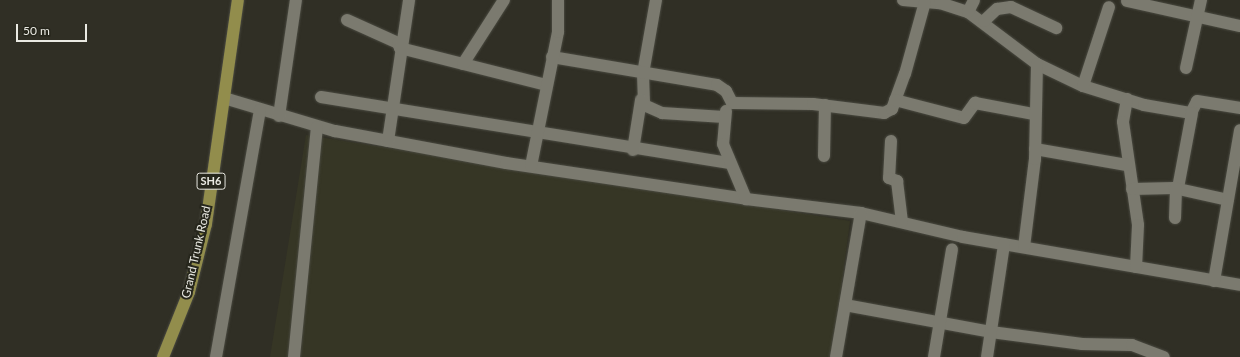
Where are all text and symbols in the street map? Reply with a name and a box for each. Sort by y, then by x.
scale bar [18,16,89,42]
text: 50 m [23,23,50,38]
road number: SH6 [196,172,226,190]
street label: Grand Trunk Road [178,204,214,300]

